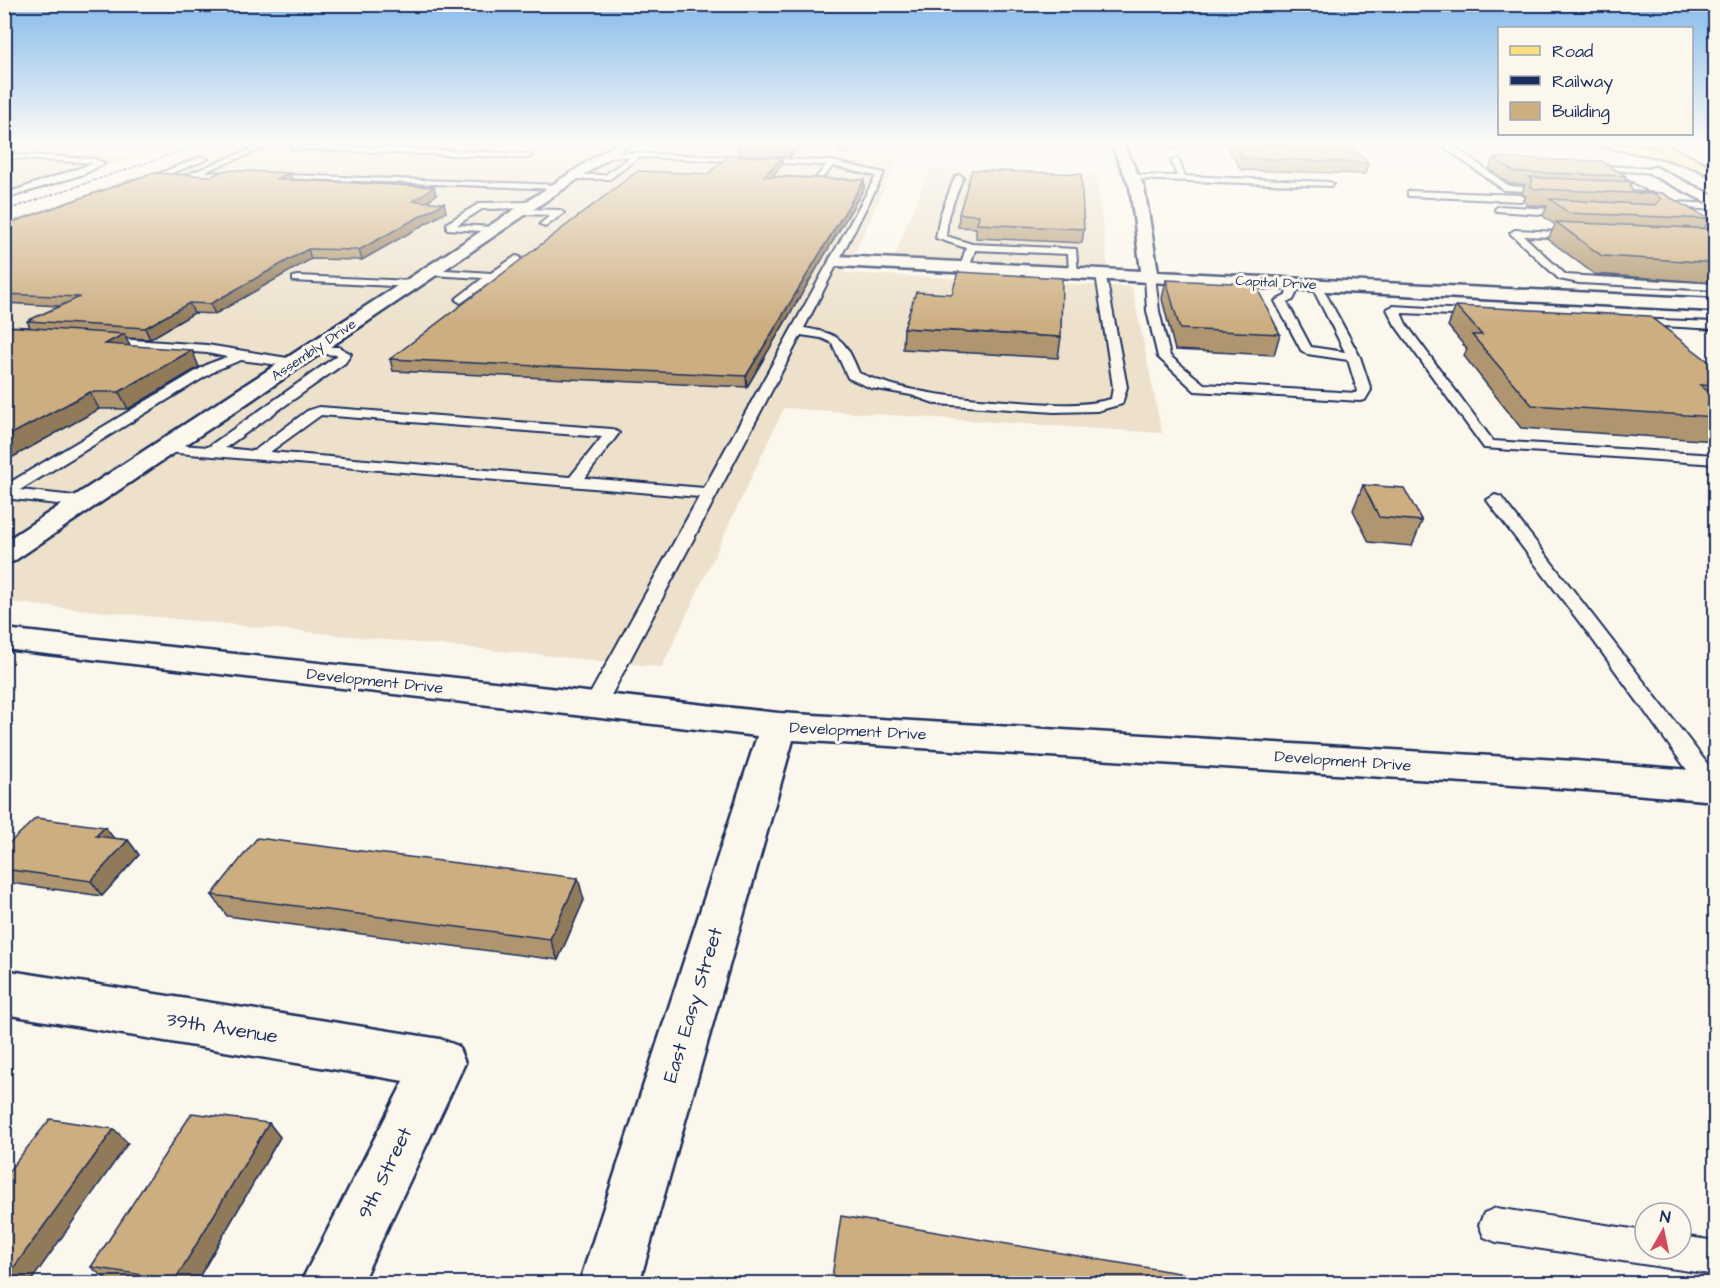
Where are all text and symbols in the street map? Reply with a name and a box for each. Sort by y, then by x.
legend [1498,27,1693,135]
text: Road [1552,39,1593,64]
text: Railway [1552,69,1613,95]
text: Building [1552,99,1610,125]
street label: Capital Drive [1235,271,1318,295]
street label: Assembly Drive [268,314,361,386]
street label: Development Drive [306,663,445,699]
street label: Development Drive [789,716,927,746]
street label: Development Drive [1274,745,1412,777]
street label: East Easy Street [656,924,731,1086]
street label: 39th Avenue [164,1005,280,1051]
street label: 9th Street [351,1122,419,1224]
north arrow [1633,1201,1693,1261]
text: N [1659,1206,1672,1229]

